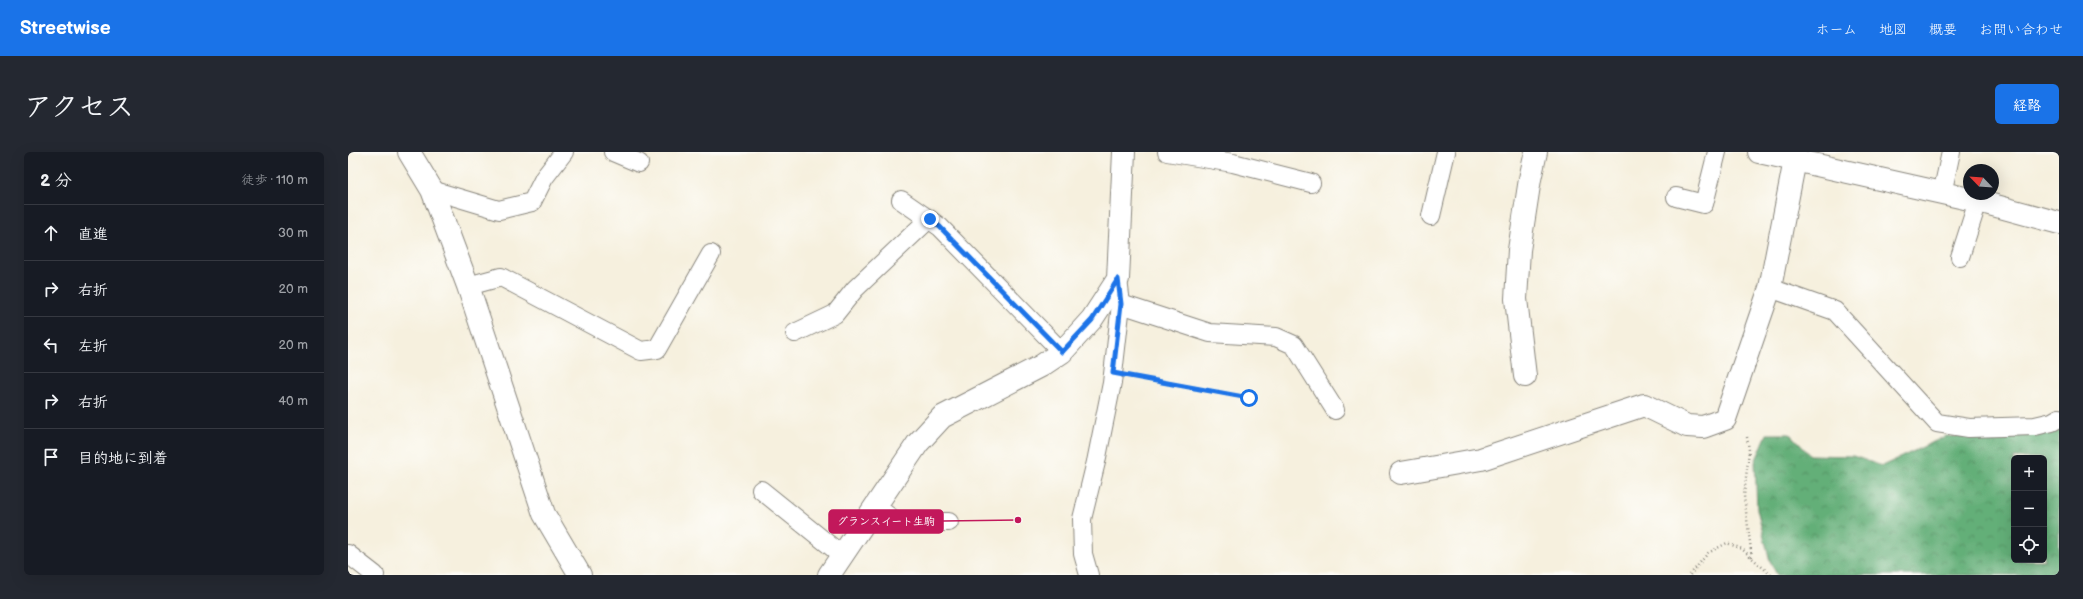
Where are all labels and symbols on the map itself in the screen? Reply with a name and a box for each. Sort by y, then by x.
north arrow [1963,164,1999,200]
route end [921,210,939,228]
route start [1240,389,1258,407]
callout: グランスイート生駒 [829,510,943,533]
text: グランスイート生駒 [837,515,935,528]

